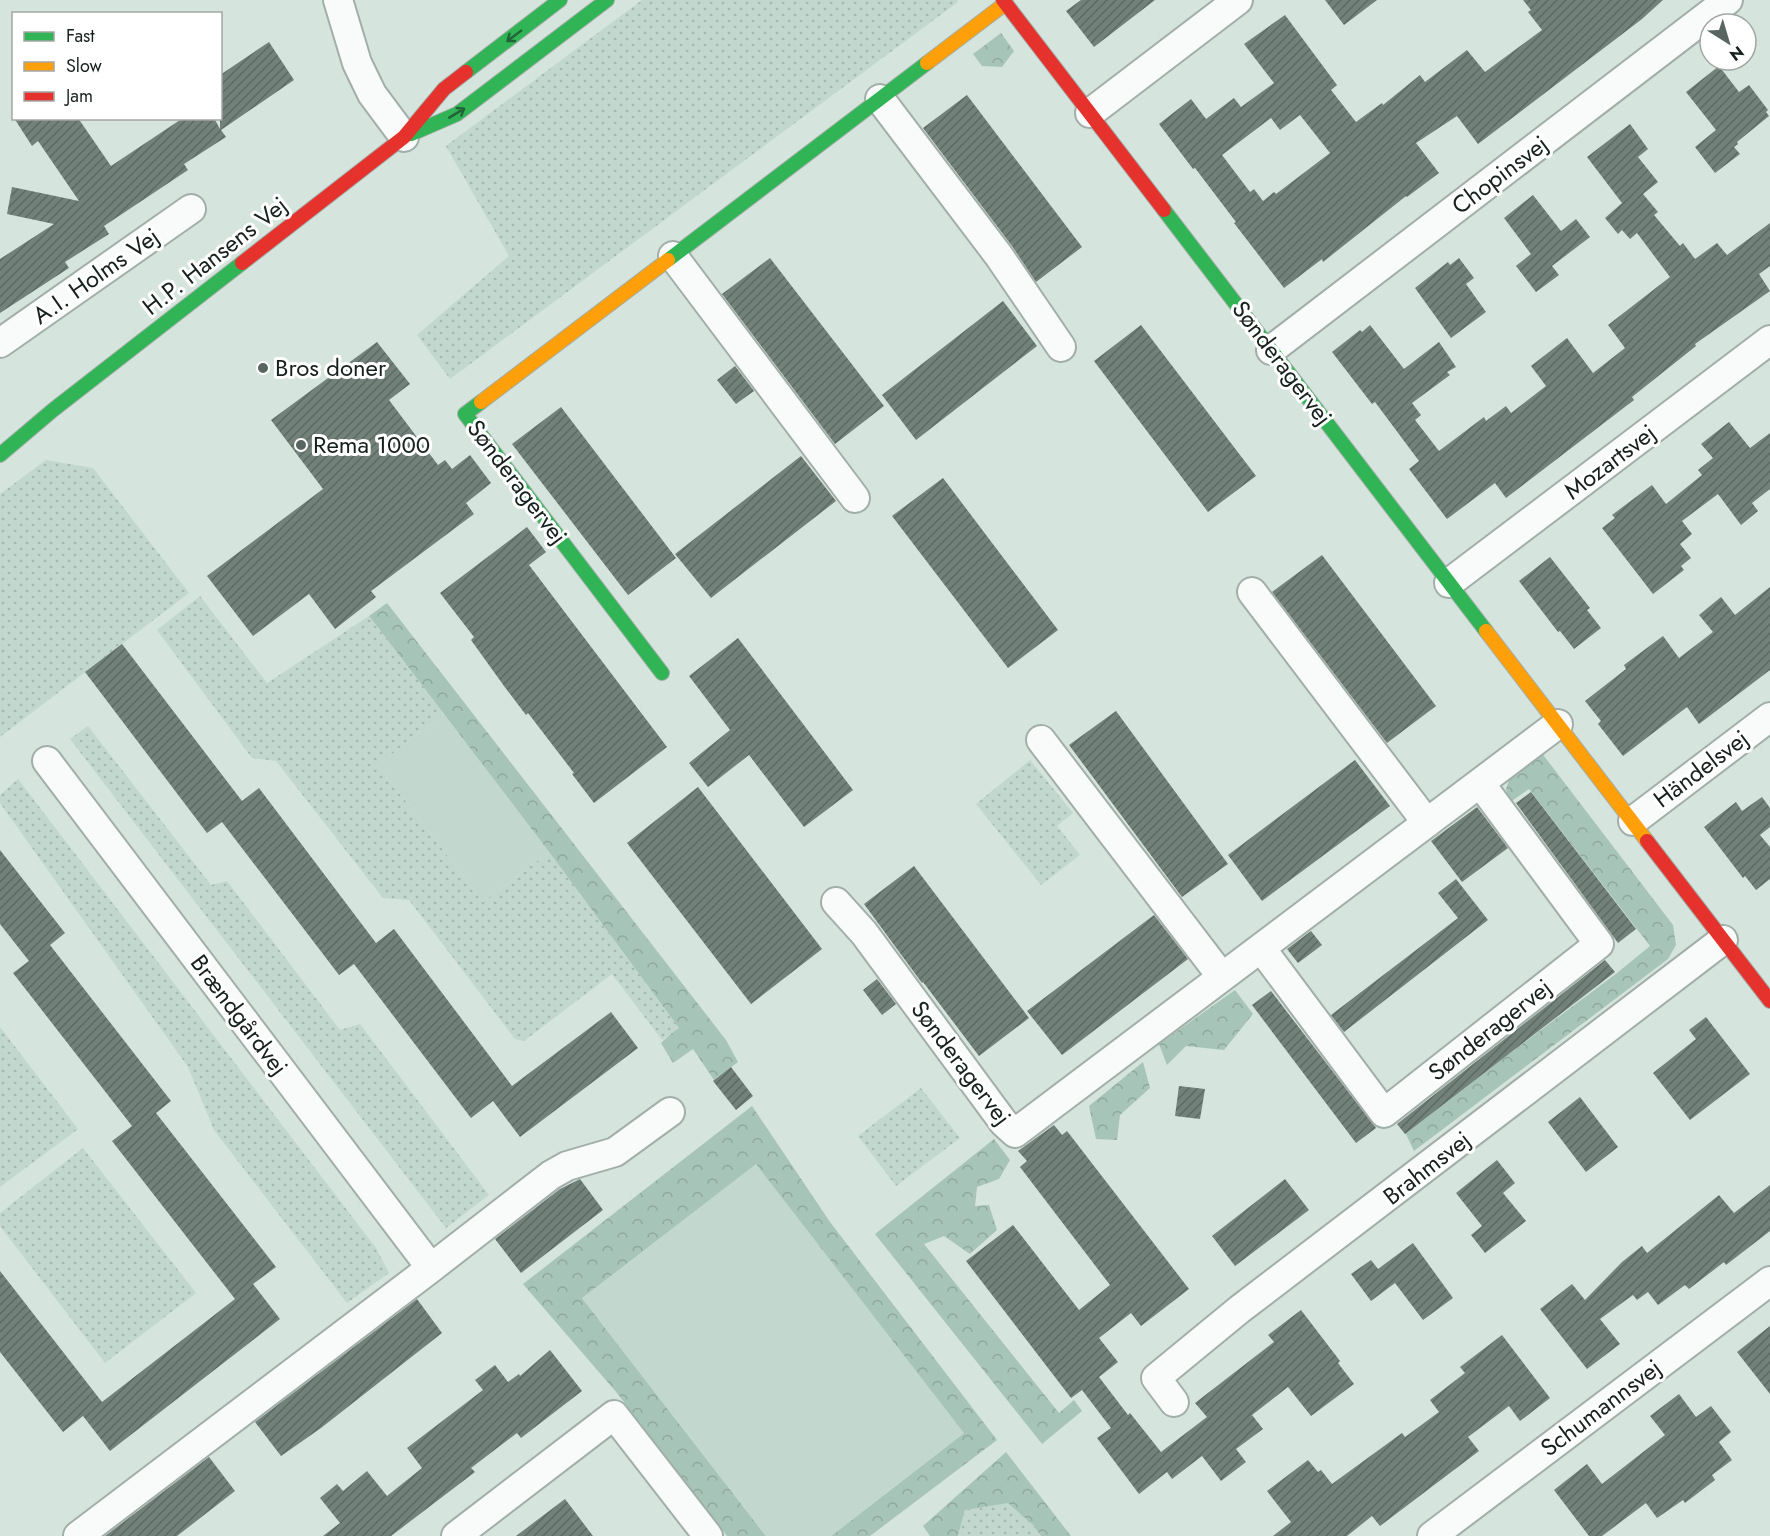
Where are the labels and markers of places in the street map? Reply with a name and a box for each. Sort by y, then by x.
place label: Bros doner [275,350,387,385]
marker: Bros doner [256,361,270,375]
place label: Rema 1000 [313,427,430,462]
marker: Rema 1000 [294,438,308,452]

